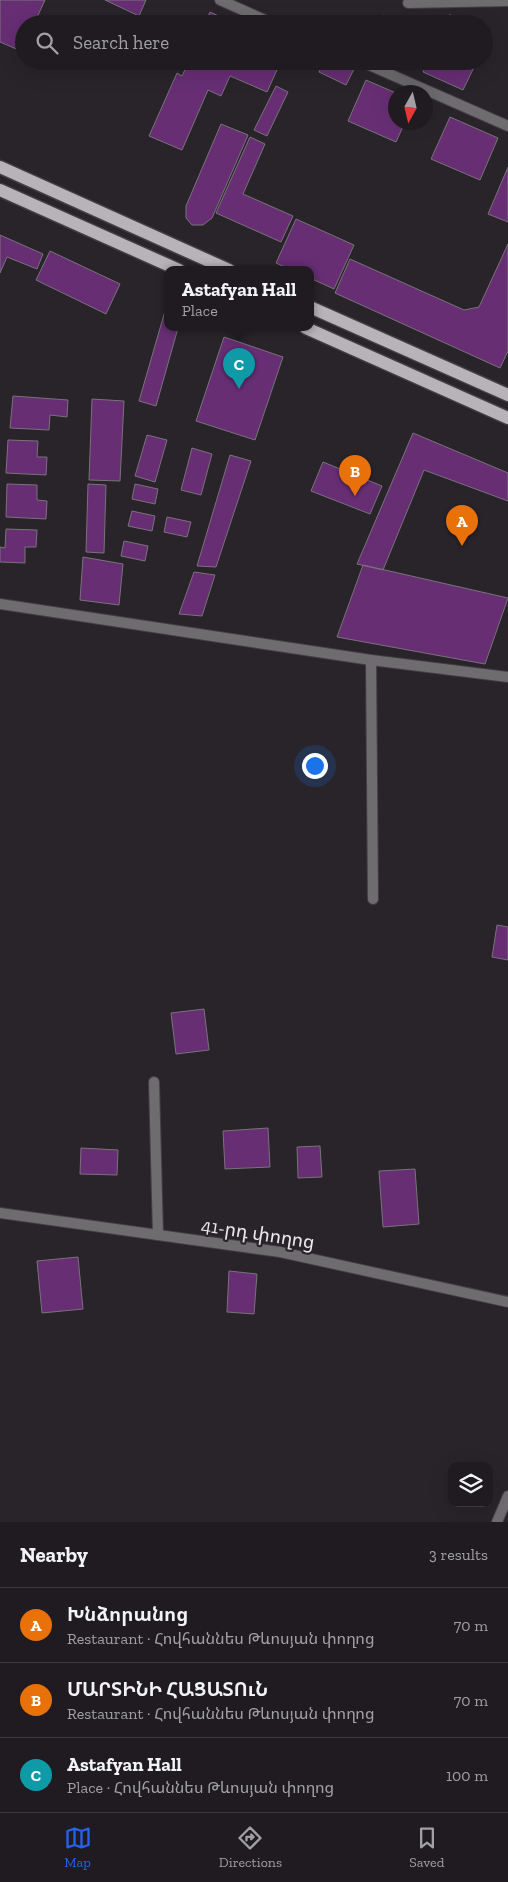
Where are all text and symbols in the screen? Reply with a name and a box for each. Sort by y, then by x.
search box [15,15,493,70]
icon: search [33,29,61,57]
text: Search here [73,31,169,54]
north arrow [388,85,433,130]
popup [164,266,314,331]
text: Astafyan Hall [182,278,296,301]
text: Place [182,301,218,320]
pin: C [223,348,255,389]
pin: B [339,455,371,496]
pin: A [446,505,478,546]
your location [302,753,328,779]
street label: 41-րդ փողոց [200,1213,316,1254]
map controls [448,1462,493,1507]
button: layers [448,1462,493,1507]
text: Nearby [20,1542,88,1567]
text: 3 results [429,1545,488,1564]
text: Խնձորանոց [67,1603,188,1626]
text: A [31,1616,42,1635]
text: 70 m [454,1616,488,1635]
text: Restaurant · Հովհաննես Թևոսյան փողոց [67,1629,375,1648]
text: ՄԱՐՏԻՆԻ ՀԱՑԱՏՈւՆ [67,1678,268,1701]
text: B [31,1691,41,1710]
text: 70 m [454,1691,488,1710]
text: Restaurant · Հովհաննես Թևոսյան փողոց [67,1704,375,1723]
text: Astafyan Hall [67,1753,182,1776]
text: C [31,1766,41,1785]
text: 100 m [446,1766,488,1785]
text: Place · Հովհաննես Թևոսյան փողոց [67,1778,334,1797]
tab: Map [64,1824,92,1871]
tab: Directions [219,1824,282,1871]
tab: Saved [409,1824,444,1871]

